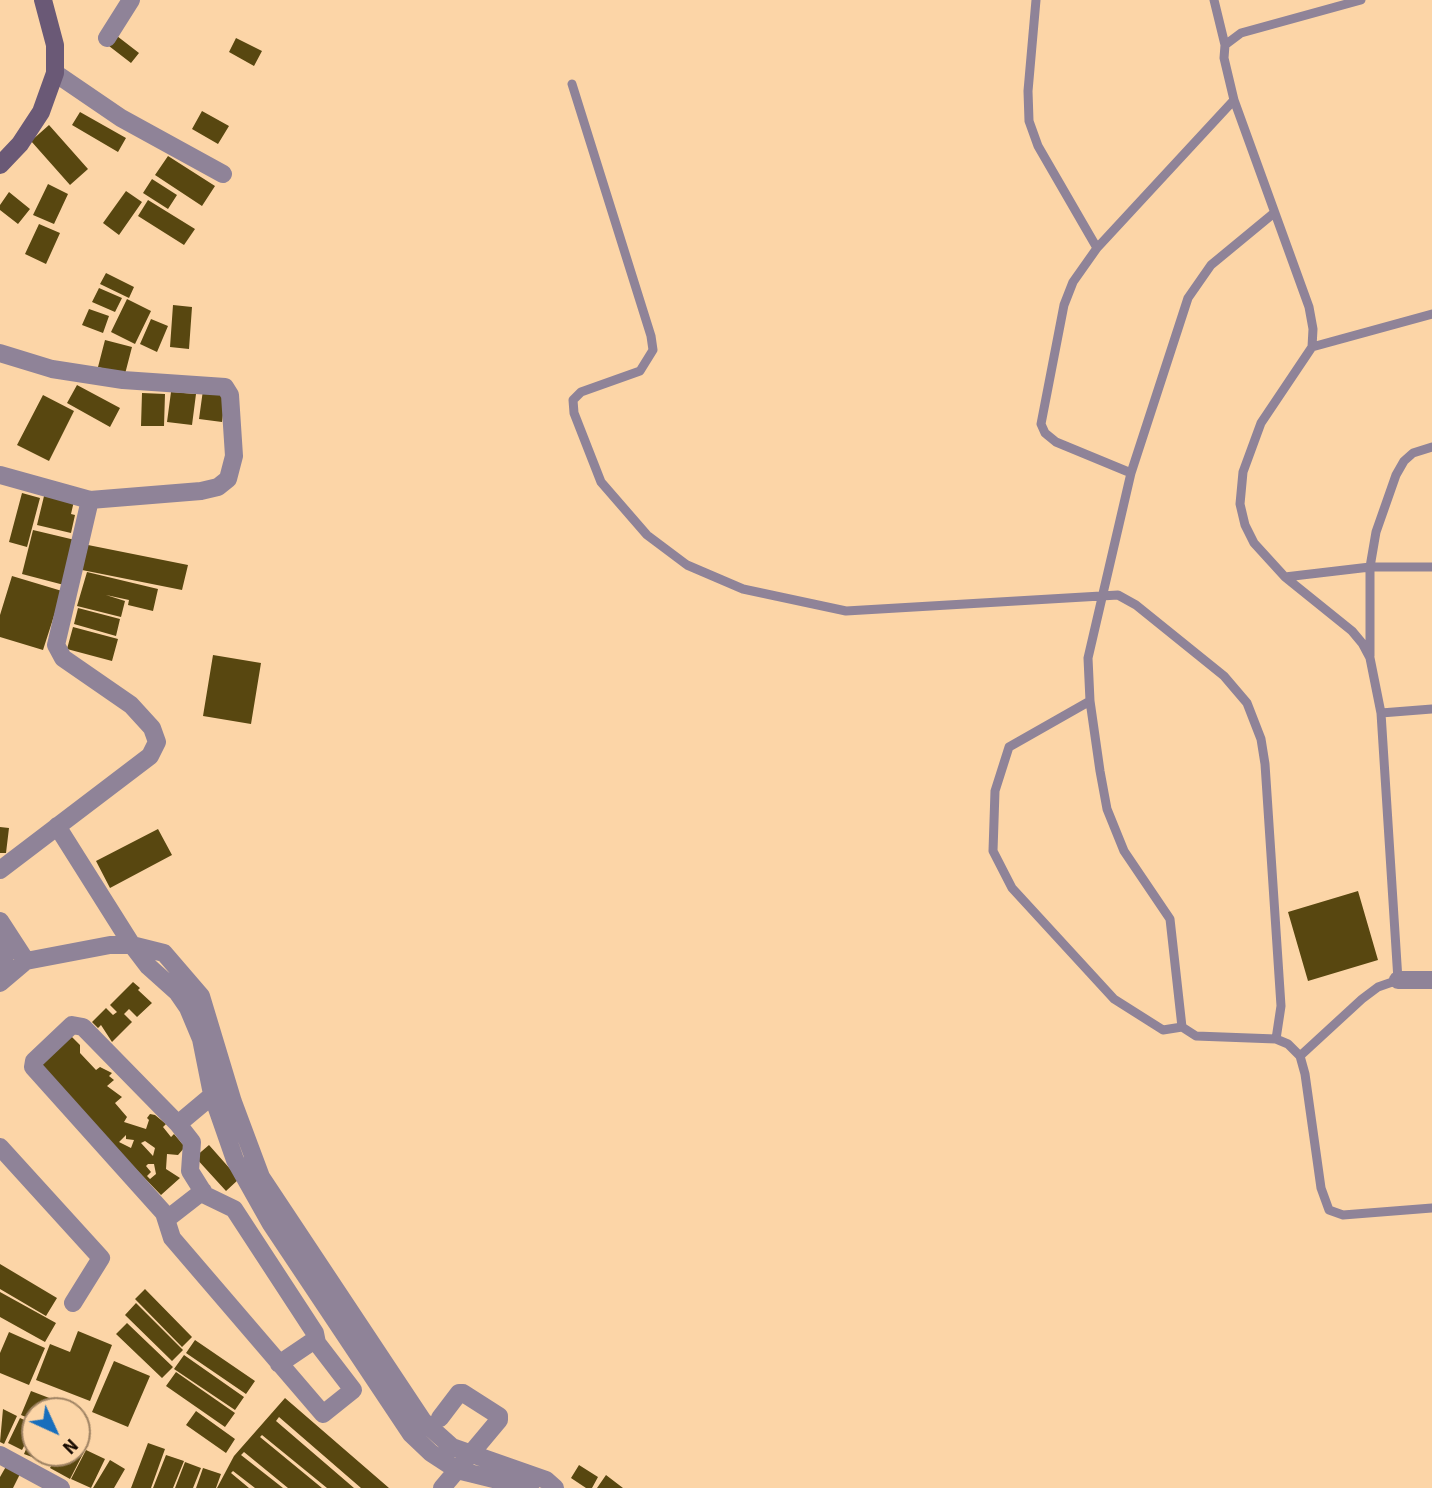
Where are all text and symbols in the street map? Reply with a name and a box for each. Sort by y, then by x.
north arrow [21,1397,91,1467]
text: N [56,1432,84,1460]

